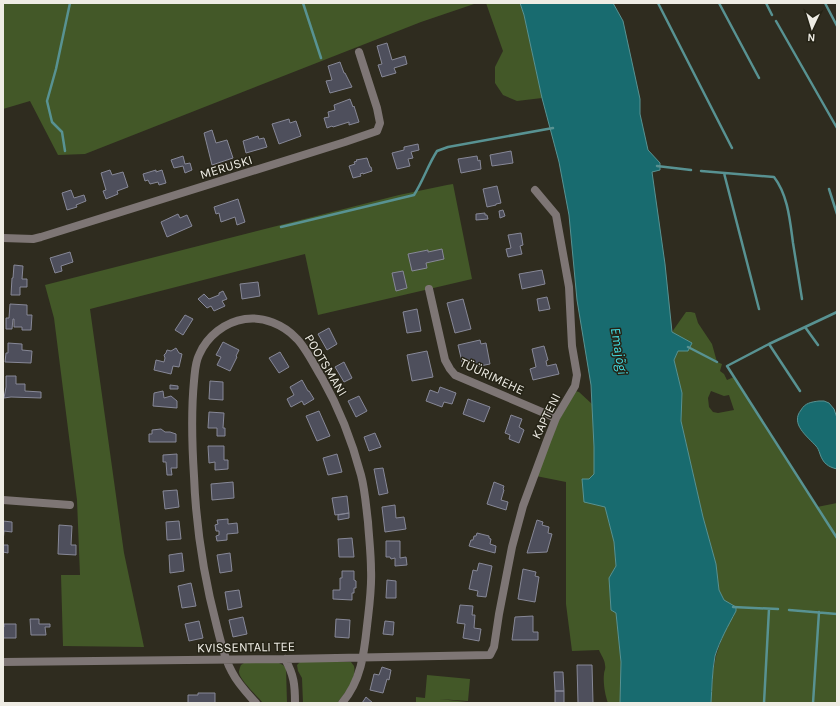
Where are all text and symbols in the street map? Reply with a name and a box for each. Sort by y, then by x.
north arrow [792,8,832,48]
text: N [807,31,816,44]
street label: MERUSKI [198,152,254,182]
water label: Emajõgi [607,326,631,376]
street label: POOTSMANI [302,331,350,399]
street label: TÜÜRIMEHE [457,354,527,397]
street label: KAPTENI [529,391,563,441]
street label: KVISSENTALI TEE [197,639,295,655]

